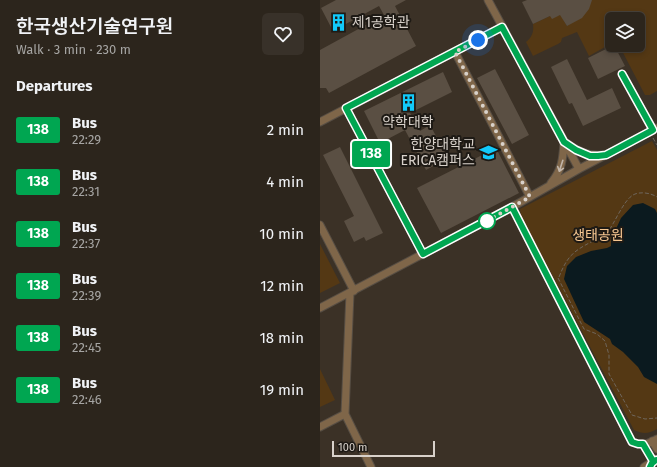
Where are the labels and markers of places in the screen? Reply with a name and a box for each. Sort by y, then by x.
building icon: 제1공학관 [329,12,349,32]
place label: 제1공학관 [352,14,410,31]
building icon: 약학대학 [398,92,418,112]
place label: 약학대학 [382,114,434,131]
place label: 한양대학교 ERICA캠퍼스 [400,136,475,169]
school or university icon: 한양대학교 ERICA캠퍼스 [478,142,498,162]
unlabelled marker [478,212,496,230]

